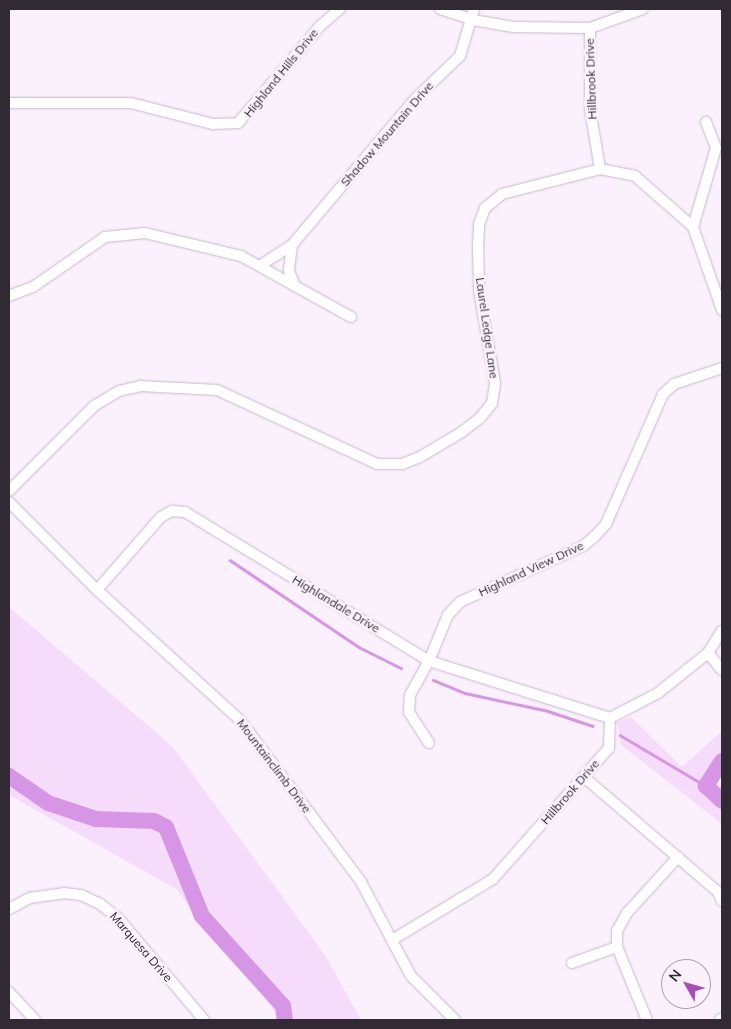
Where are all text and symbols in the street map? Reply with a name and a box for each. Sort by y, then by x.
street label: Highland Hills Drive [241,26,321,120]
street label: Hillbrook Drive [582,38,600,120]
street label: Shadow Mountain Drive [338,79,436,189]
street label: Laurel Ledge Lane [473,277,501,379]
street label: Highland View Drive [476,538,586,600]
street label: Highlandale Drive [290,572,382,636]
street label: Mountainclimb Drive [234,716,314,816]
street label: Hillbrook Drive [538,757,602,827]
street label: Marquesa Drive [107,909,175,985]
north arrow [661,959,711,1009]
text: N [665,966,685,985]

